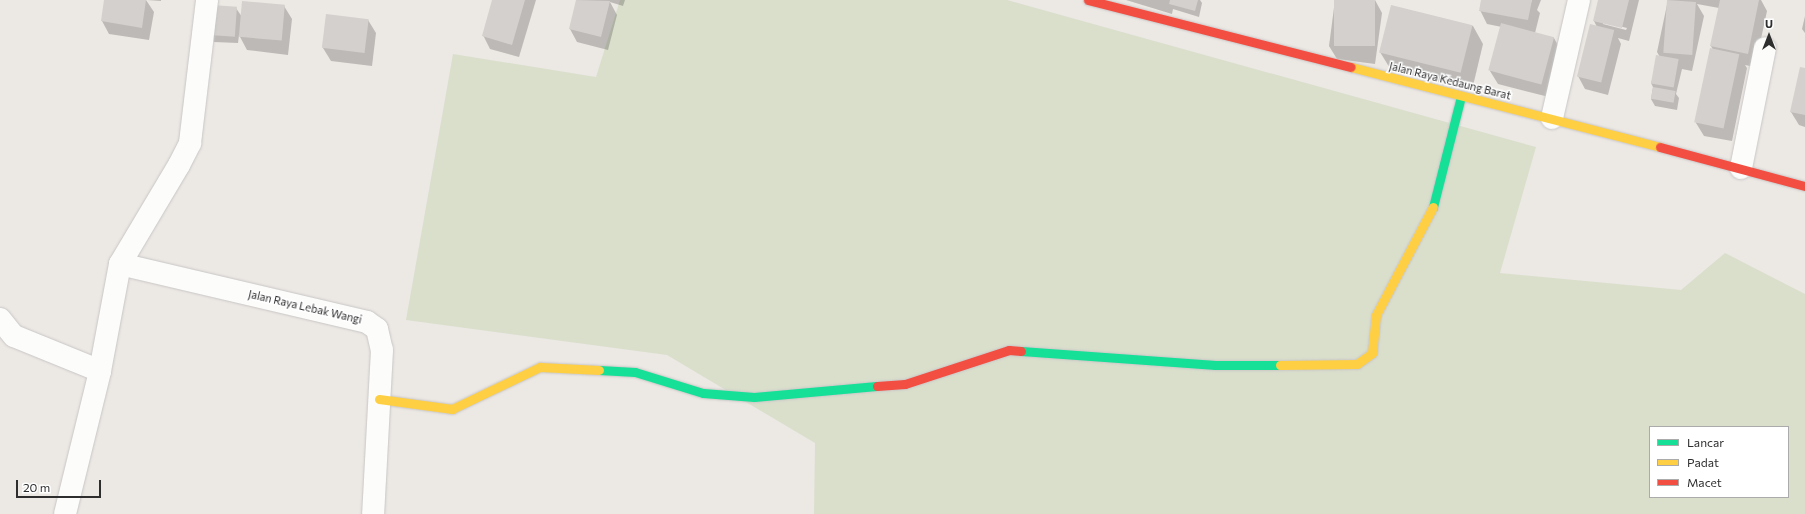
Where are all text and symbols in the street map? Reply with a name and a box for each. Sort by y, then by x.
north arrow [1749,16,1789,56]
text: U [1765,17,1773,30]
street label: Jalan Raya Kedaung Barat [1388,59,1512,103]
street label: Jalan Raya Lebak Wangi [247,287,363,327]
legend [1649,426,1789,498]
text: Lancar [1687,435,1724,449]
text: Padat [1687,455,1719,469]
scale bar [18,472,103,498]
text: Macet [1687,475,1722,489]
text: 20 m [23,480,50,494]

